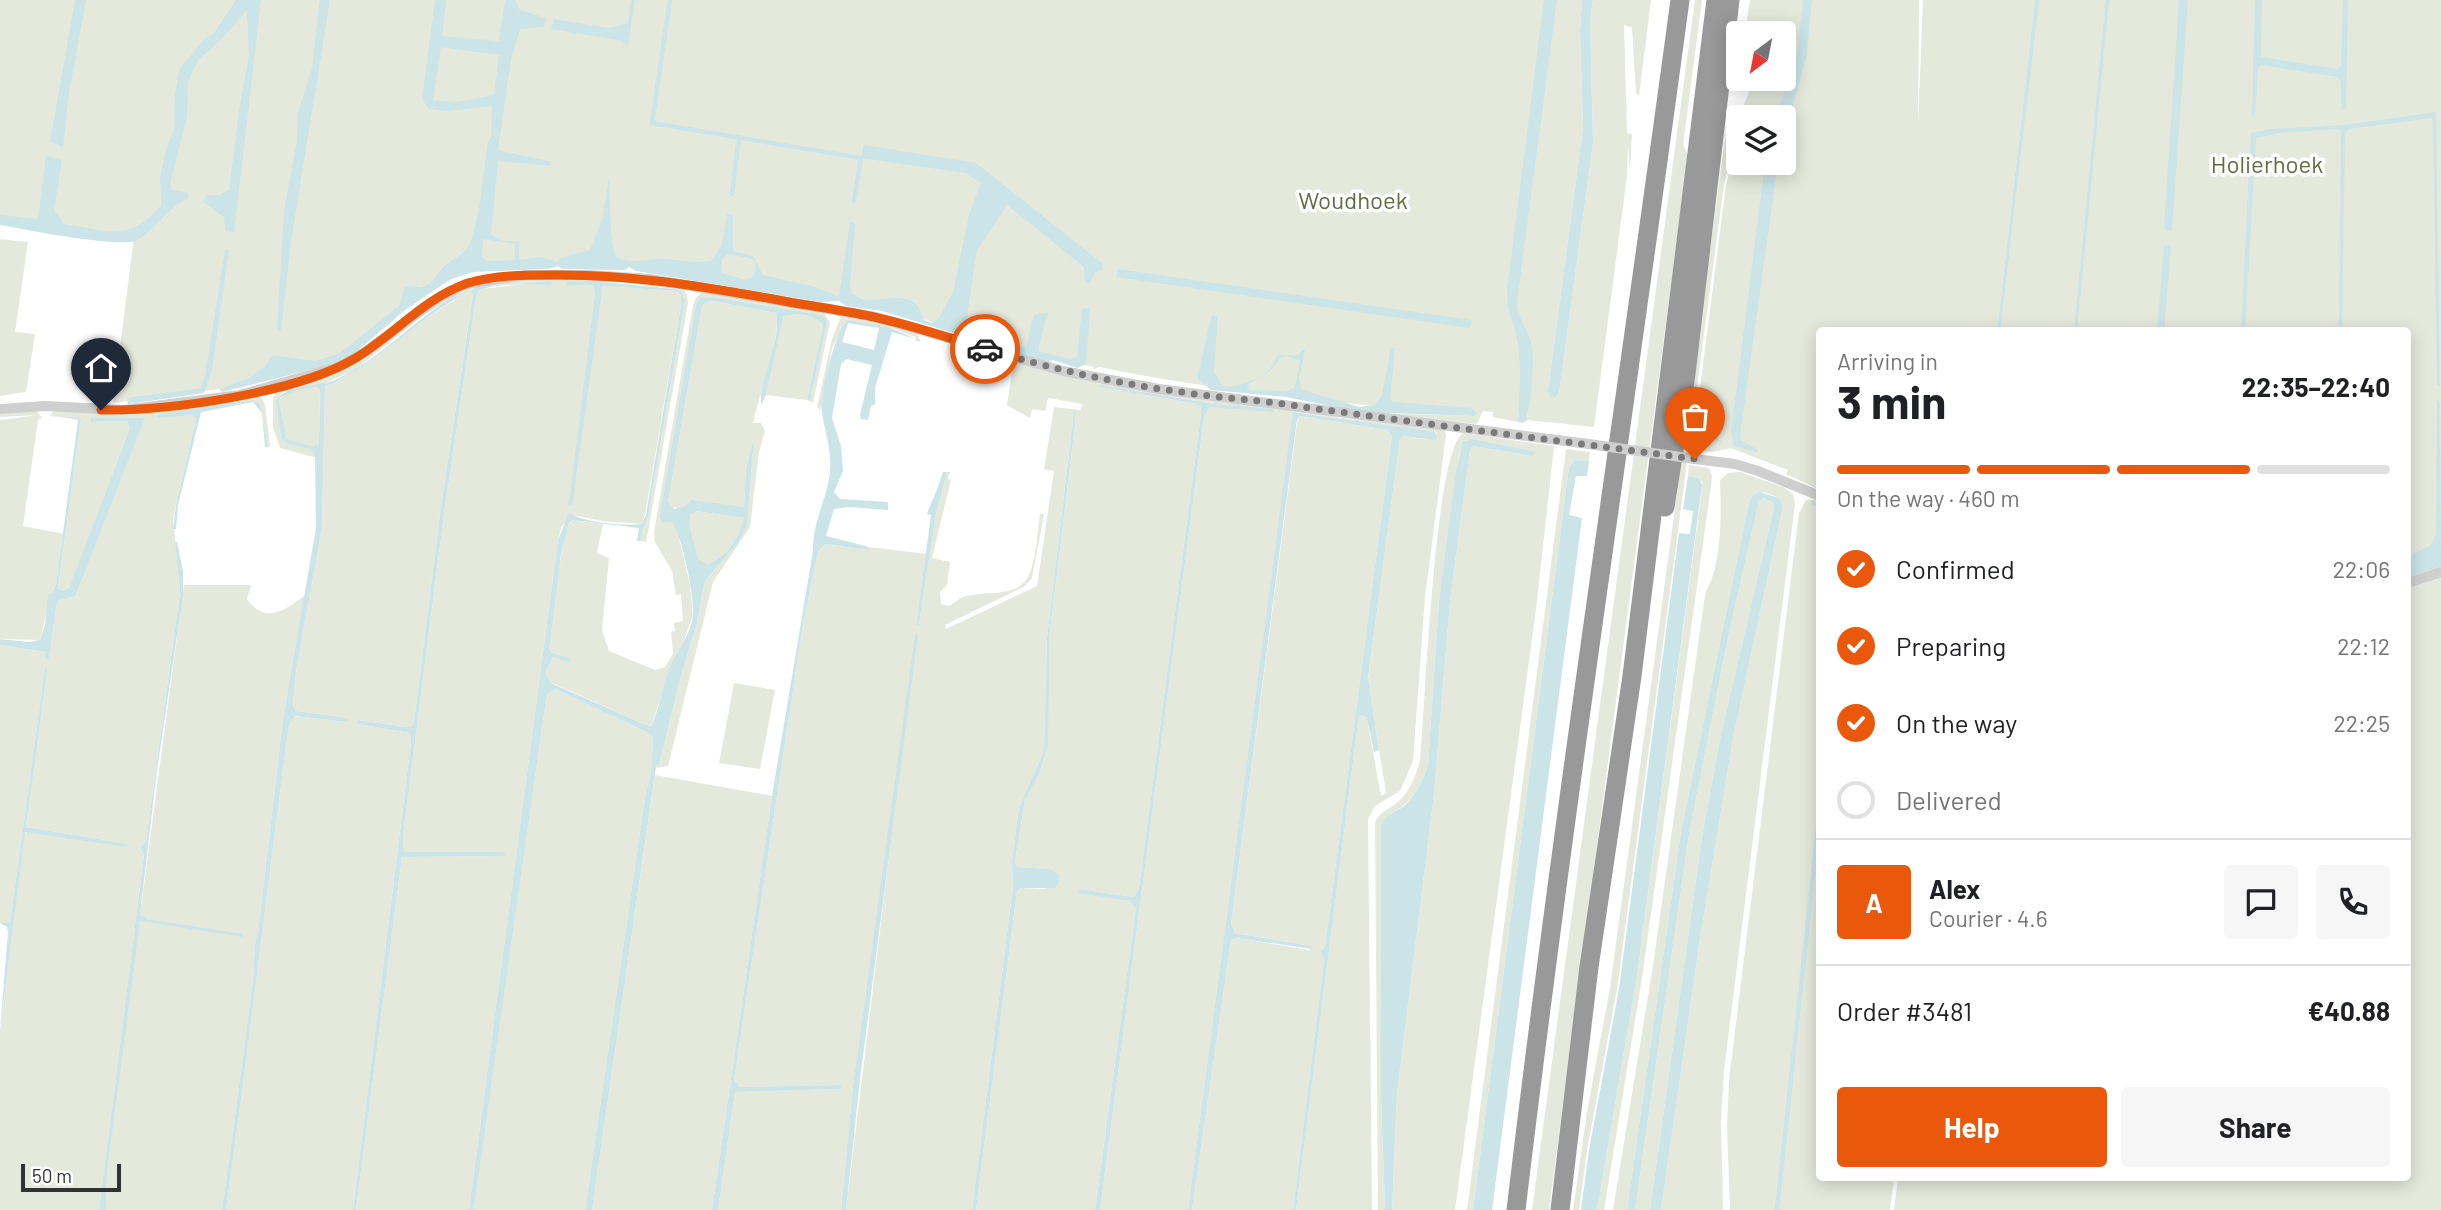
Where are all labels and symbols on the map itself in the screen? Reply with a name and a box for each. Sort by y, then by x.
north arrow [1726,21,1796,91]
park label: Holierhoek [2211,149,2323,178]
park label: Woudhoek [1298,185,1408,214]
courier [950,314,1020,384]
pin [71,338,131,410]
pin [1665,387,1725,459]
scale bar [21,1161,121,1193]

